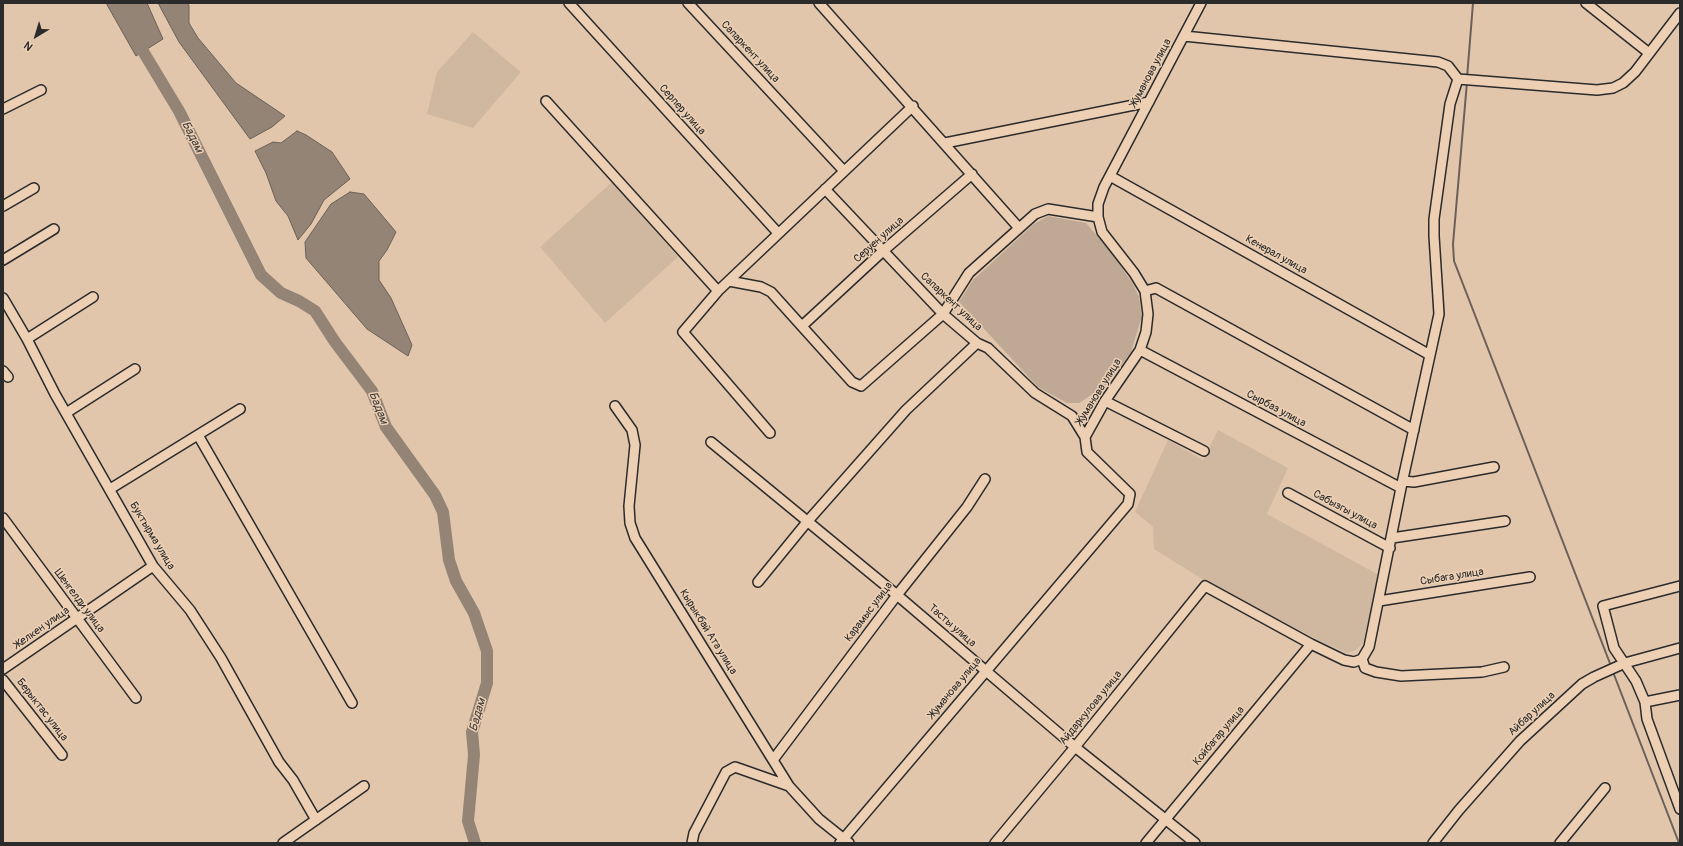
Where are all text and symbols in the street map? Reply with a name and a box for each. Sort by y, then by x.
north arrow [16,16,56,56]
street label: Сапаркент улица [718,18,782,86]
street label: Жуманова улица [1127,37,1175,109]
text: N [21,38,35,53]
street label: Серпер улица [656,82,708,138]
water label: Бадам [178,119,206,155]
street label: Серуен улица [851,214,907,266]
street label: Кенерал улица [1243,233,1309,277]
street label: Сапаркент улица [917,270,985,334]
street label: Жуманова улица [1073,357,1125,427]
street label: Сырбаз улица [1244,388,1308,430]
water label: Бадам [365,390,391,426]
street label: Сабызгы улица [1311,488,1379,532]
street label: Буктырма улица [127,500,177,572]
street label: Сыбага улица [1419,565,1485,589]
street label: Шенгелди улица [51,567,107,635]
street label: Карамыс улица [842,580,896,644]
street label: Кырыкбай Ата улица [676,587,740,677]
street label: Тасты улица [925,602,979,650]
street label: Желкен улица [12,604,72,652]
street label: Жуманова улица [926,655,984,721]
street label: Айдаркулова улица [1057,668,1125,748]
street label: Берыктас улица [13,676,71,744]
street label: Айбар улица [1506,689,1558,739]
water label: Бадам [467,697,489,733]
street label: Койбагар улица [1191,704,1247,768]

